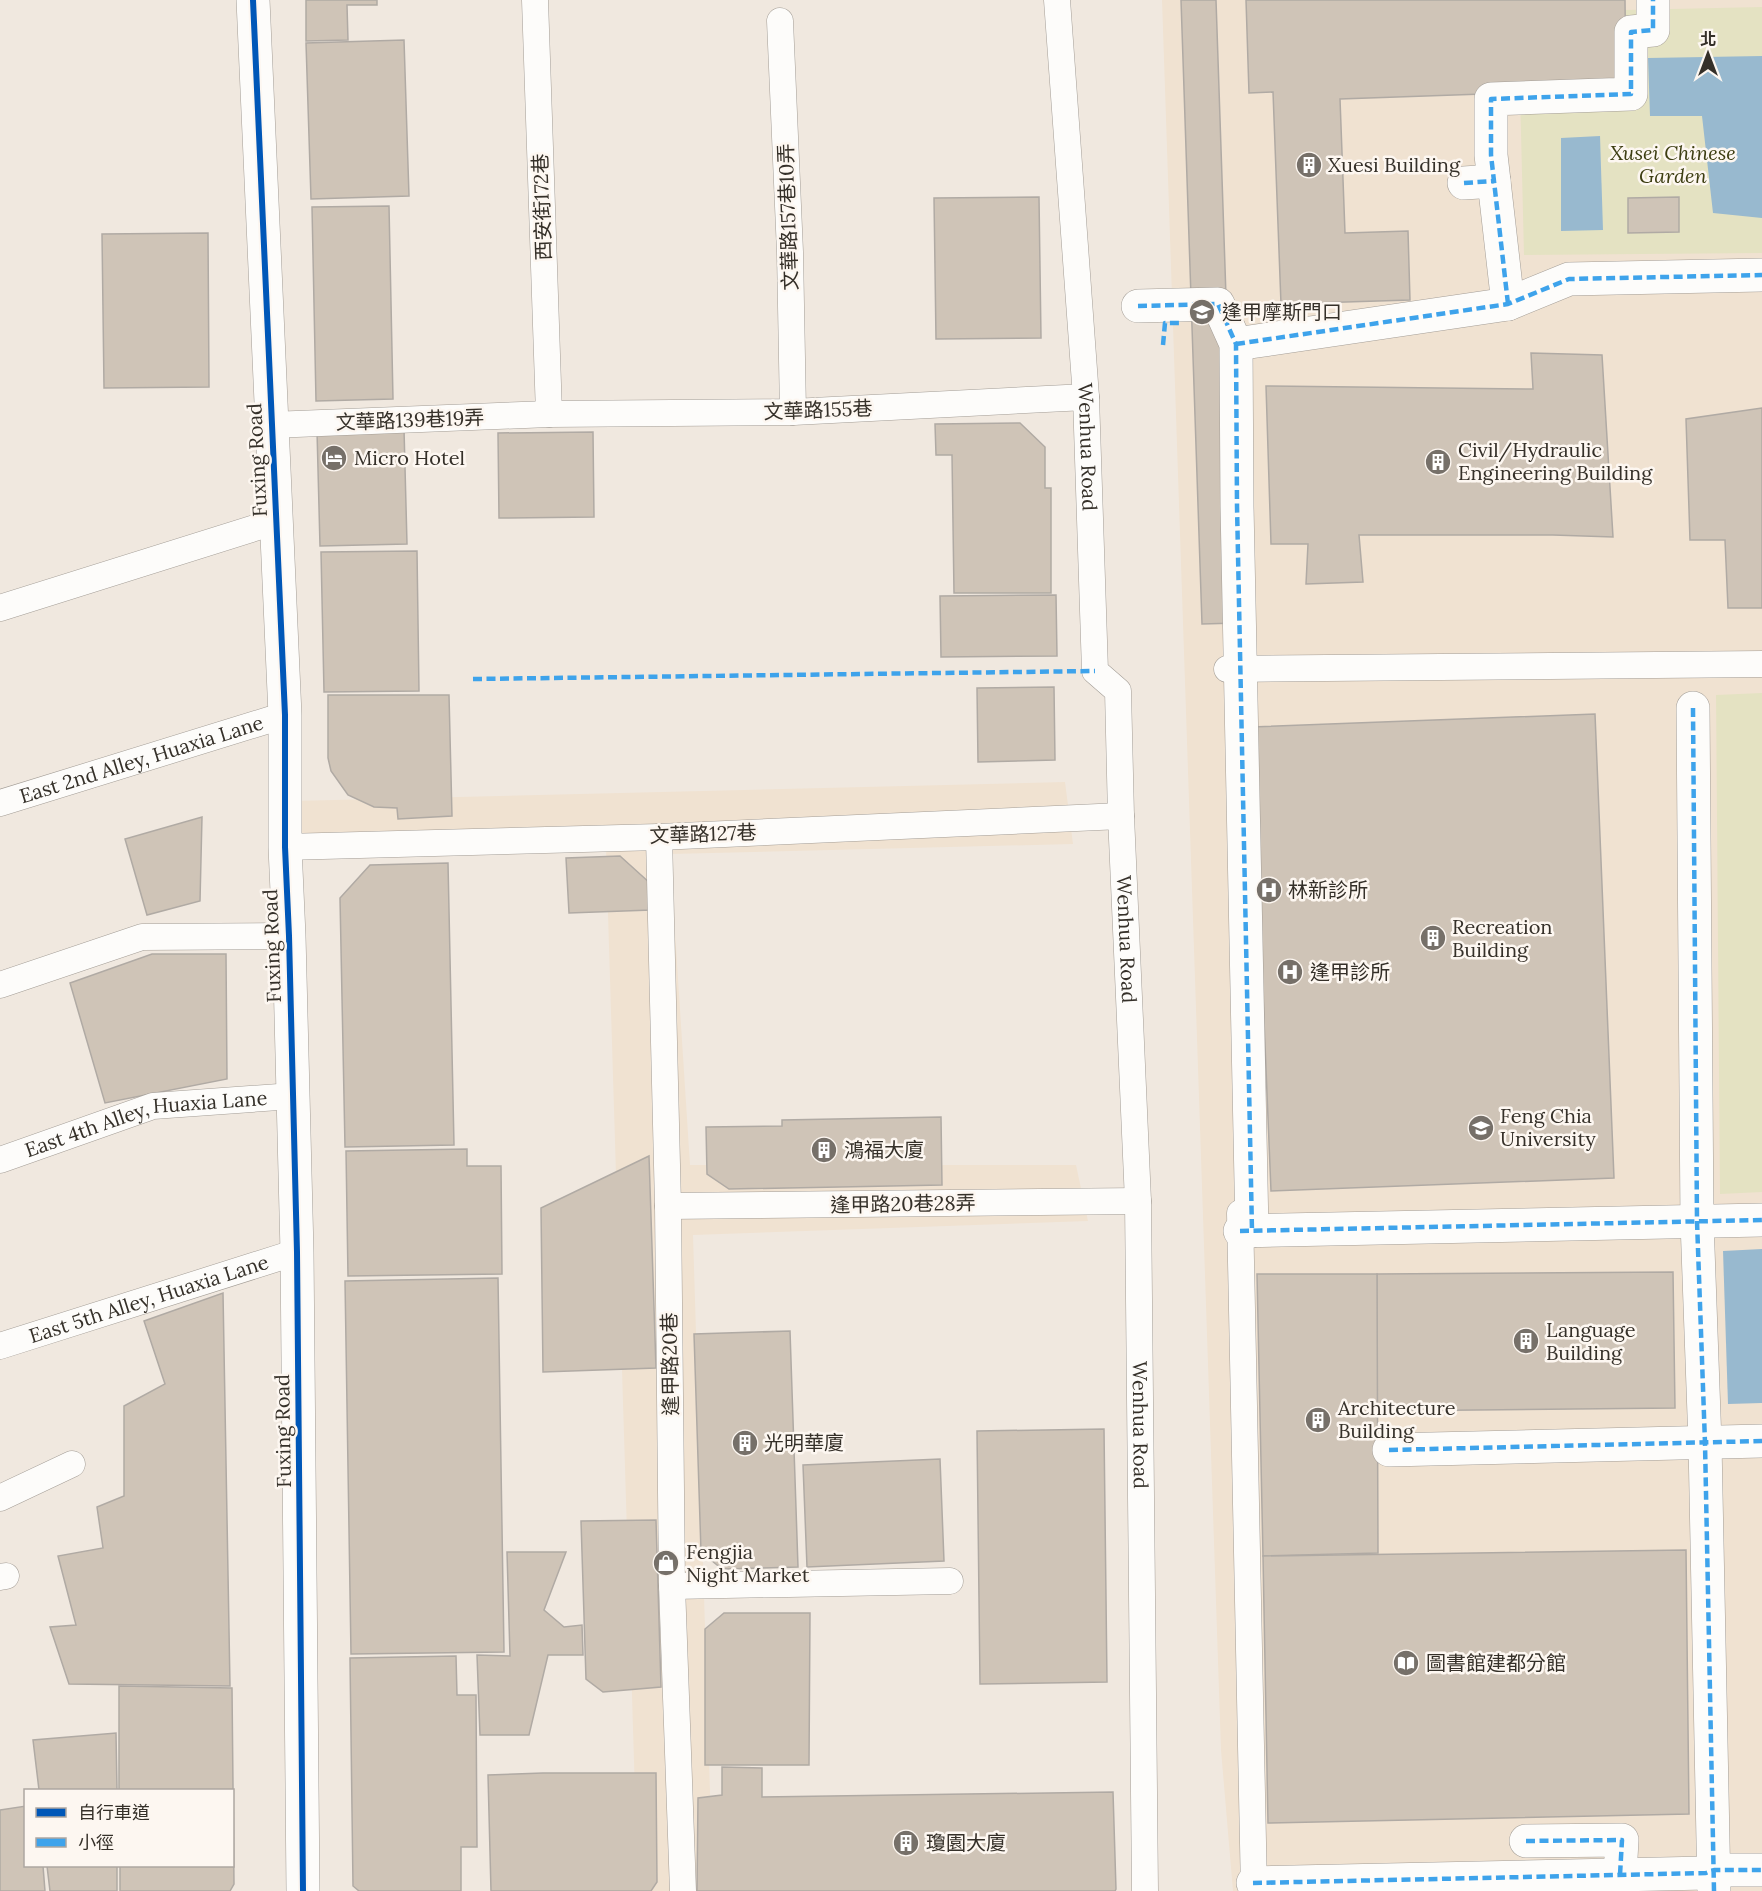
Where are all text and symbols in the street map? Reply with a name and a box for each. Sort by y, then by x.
north arrow [1678,24,1738,84]
text: 北 [1700,29,1716,49]
park label: Xusei Chinese Garden [1610,140,1736,188]
street label: 文華路157巷10弄 [772,143,803,291]
building icon: Xuesi Building [1294,150,1324,180]
place label: Xuesi Building [1328,152,1461,177]
street label: 西安街172巷 [527,153,556,261]
school or university icon: 逢甲摩斯門口 [1187,297,1217,327]
place label: 逢甲摩斯門口 [1222,299,1342,324]
street label: Wenhua Road [1073,382,1103,511]
street label: 文華路155巷 [763,395,873,424]
street label: Fuxing Road [241,403,272,517]
street label: 文華路139巷19弄 [335,404,485,435]
place label: Civil/Hydraulic Engineering Building [1458,437,1653,485]
hotel icon: Micro Hotel [319,443,349,473]
place label: Micro Hotel [354,445,465,470]
building icon: Civil/Hydraulic Engineering Building [1423,447,1453,477]
street label: East 2nd Alley, Huaxia Lane [16,709,266,808]
street label: 文華路127巷 [649,819,757,848]
street label: Wenhua Road [1112,875,1142,1004]
hospital icon: 林新診所 [1254,875,1284,905]
place label: 林新診所 [1288,877,1368,902]
street label: Fuxing Road [257,889,286,1003]
place label: Recreation Building [1452,914,1553,962]
building icon: Recreation Building [1418,923,1448,953]
hospital icon: 逢甲診所 [1275,957,1305,987]
place label: 逢甲診所 [1310,959,1390,984]
street label: East 4th Alley, Huaxia Lane [21,1085,268,1162]
place label: Feng Chia University [1500,1103,1596,1151]
school or university icon: Feng Chia University [1466,1113,1496,1143]
building icon: 鴻福大廈 [809,1135,839,1165]
place label: 鴻福大廈 [844,1137,924,1162]
street label: 逢甲路20巷28弄 [830,1190,976,1217]
street label: East 5th Alley, Huaxia Lane [26,1249,271,1348]
street label: 逢甲路20巷 [656,1312,683,1416]
place label: Language Building [1546,1317,1636,1365]
building icon: Language Building [1511,1326,1541,1356]
street label: Wenhua Road [1128,1361,1154,1489]
street label: Fuxing Road [269,1374,296,1488]
place label: Architecture Building [1337,1395,1456,1443]
building icon: Architecture Building [1303,1405,1333,1435]
building icon: 光明華廈 [730,1428,760,1458]
place label: 光明華廈 [764,1430,844,1455]
place label: Fengjia Night Market [686,1539,810,1587]
shop icon: Fengjia Night Market [651,1548,681,1578]
library icon: 圖書館建都分館 [1391,1648,1421,1678]
place label: 圖書館建都分館 [1426,1650,1566,1675]
legend [24,1789,234,1867]
text: 自行車道 [78,1801,150,1824]
building icon: 瓊園大廈 [891,1828,921,1858]
place label: 瓊園大廈 [926,1830,1006,1855]
text: 小徑 [78,1831,114,1854]

